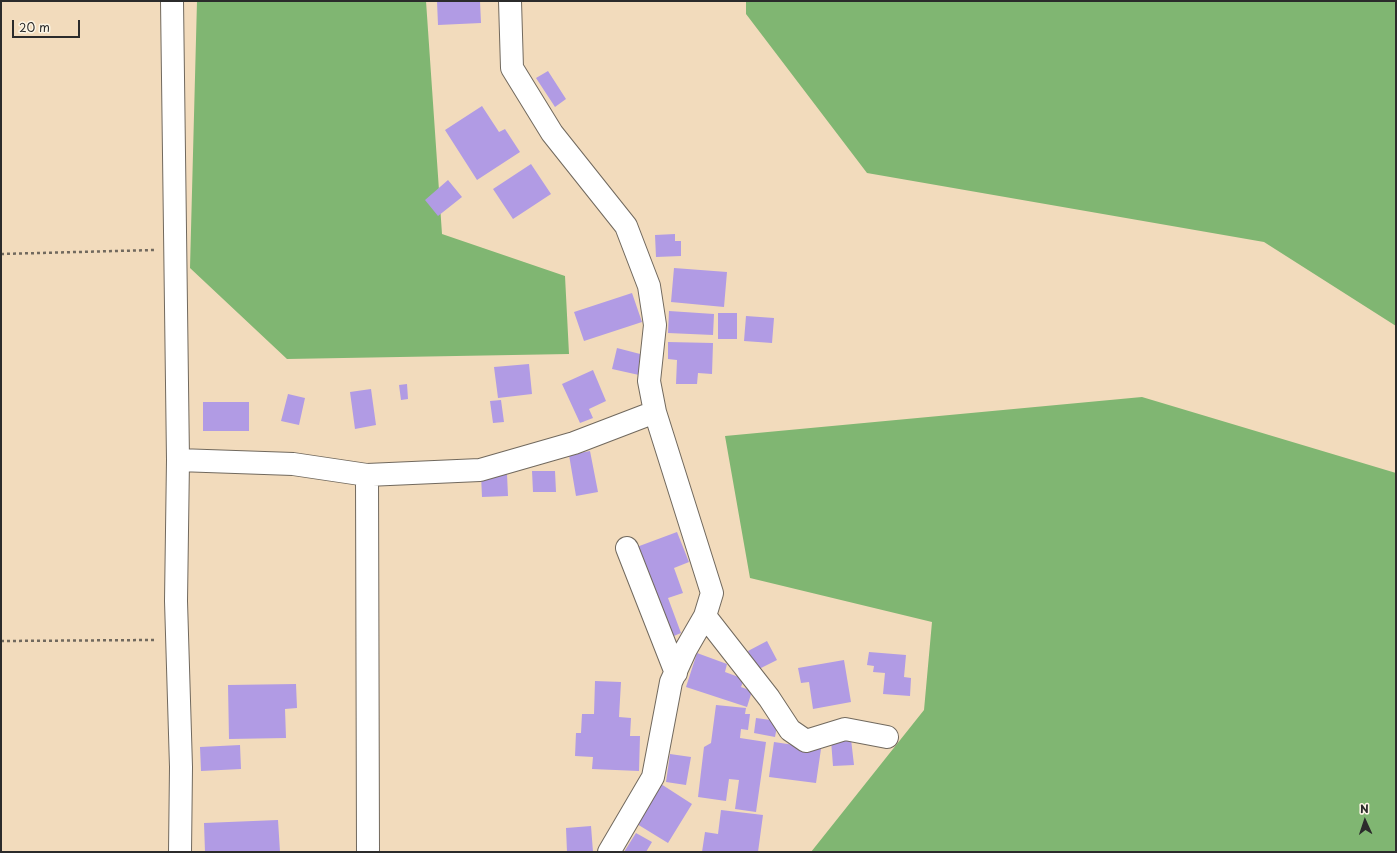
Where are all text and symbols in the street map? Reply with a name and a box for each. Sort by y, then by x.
scale bar [14,12,82,38]
text: 20 m [19,18,50,36]
text: N [1360,800,1369,817]
north arrow [1345,801,1385,841]

